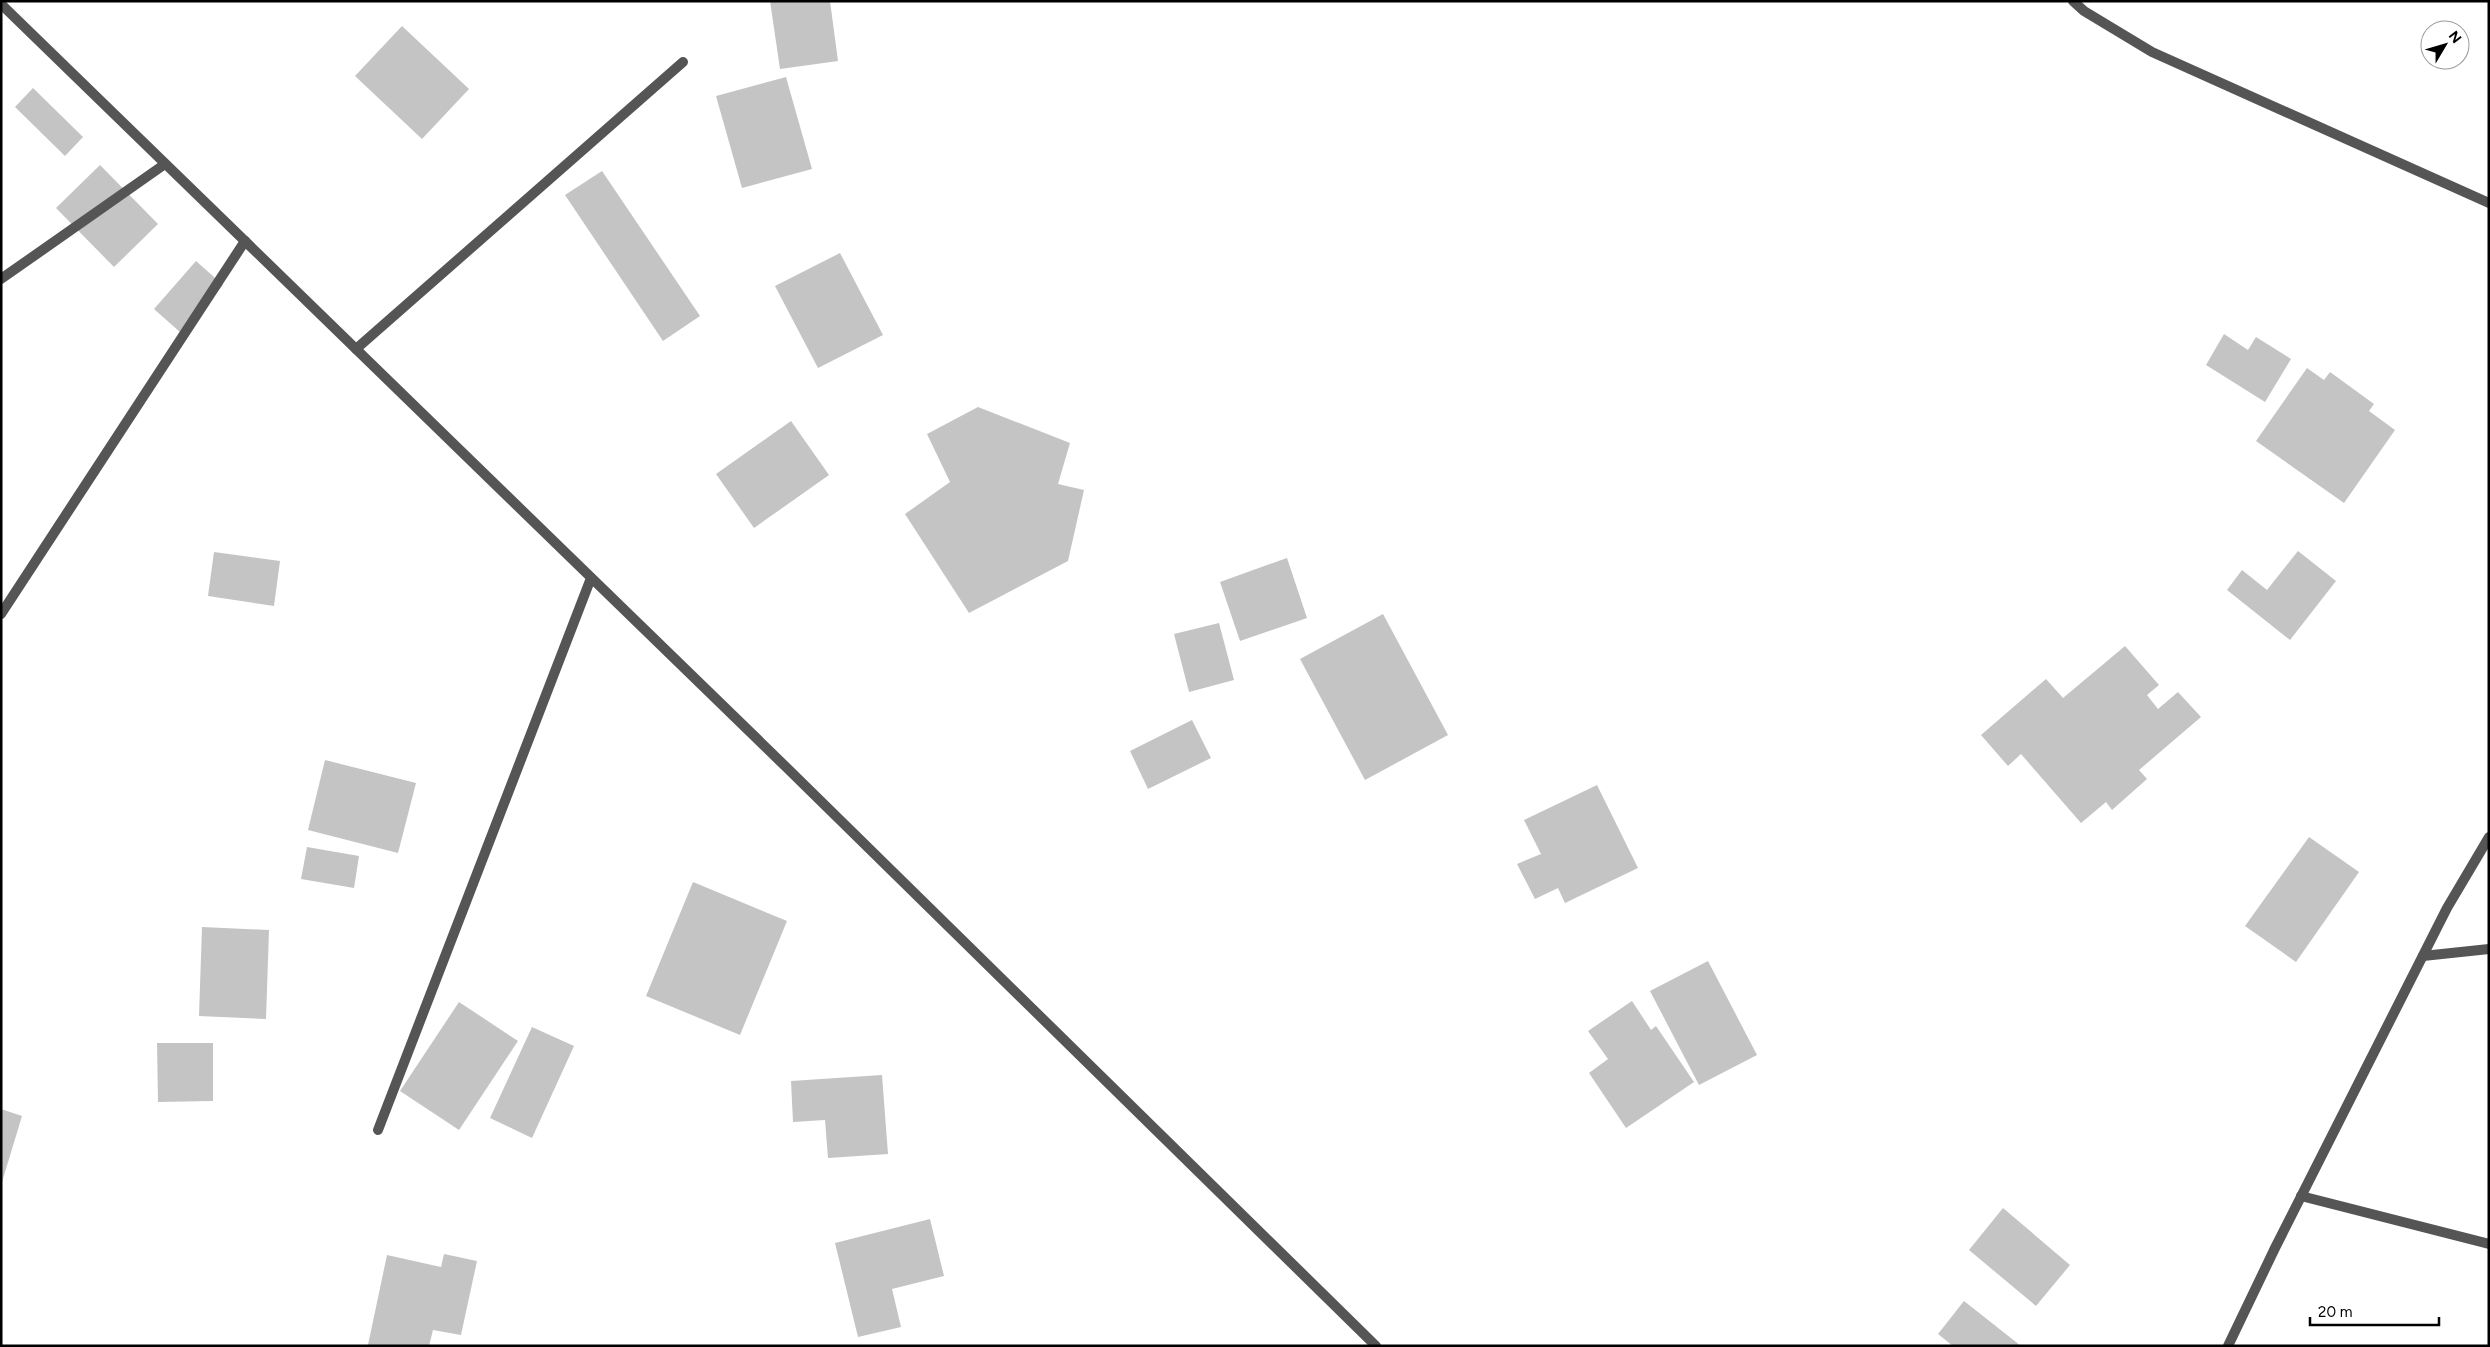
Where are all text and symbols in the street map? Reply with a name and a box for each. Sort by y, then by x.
north arrow [2420,20,2470,70]
text: N [2445,28,2465,47]
scale bar [2310,1294,2439,1326]
text: 20 m [2318,1303,2352,1321]

